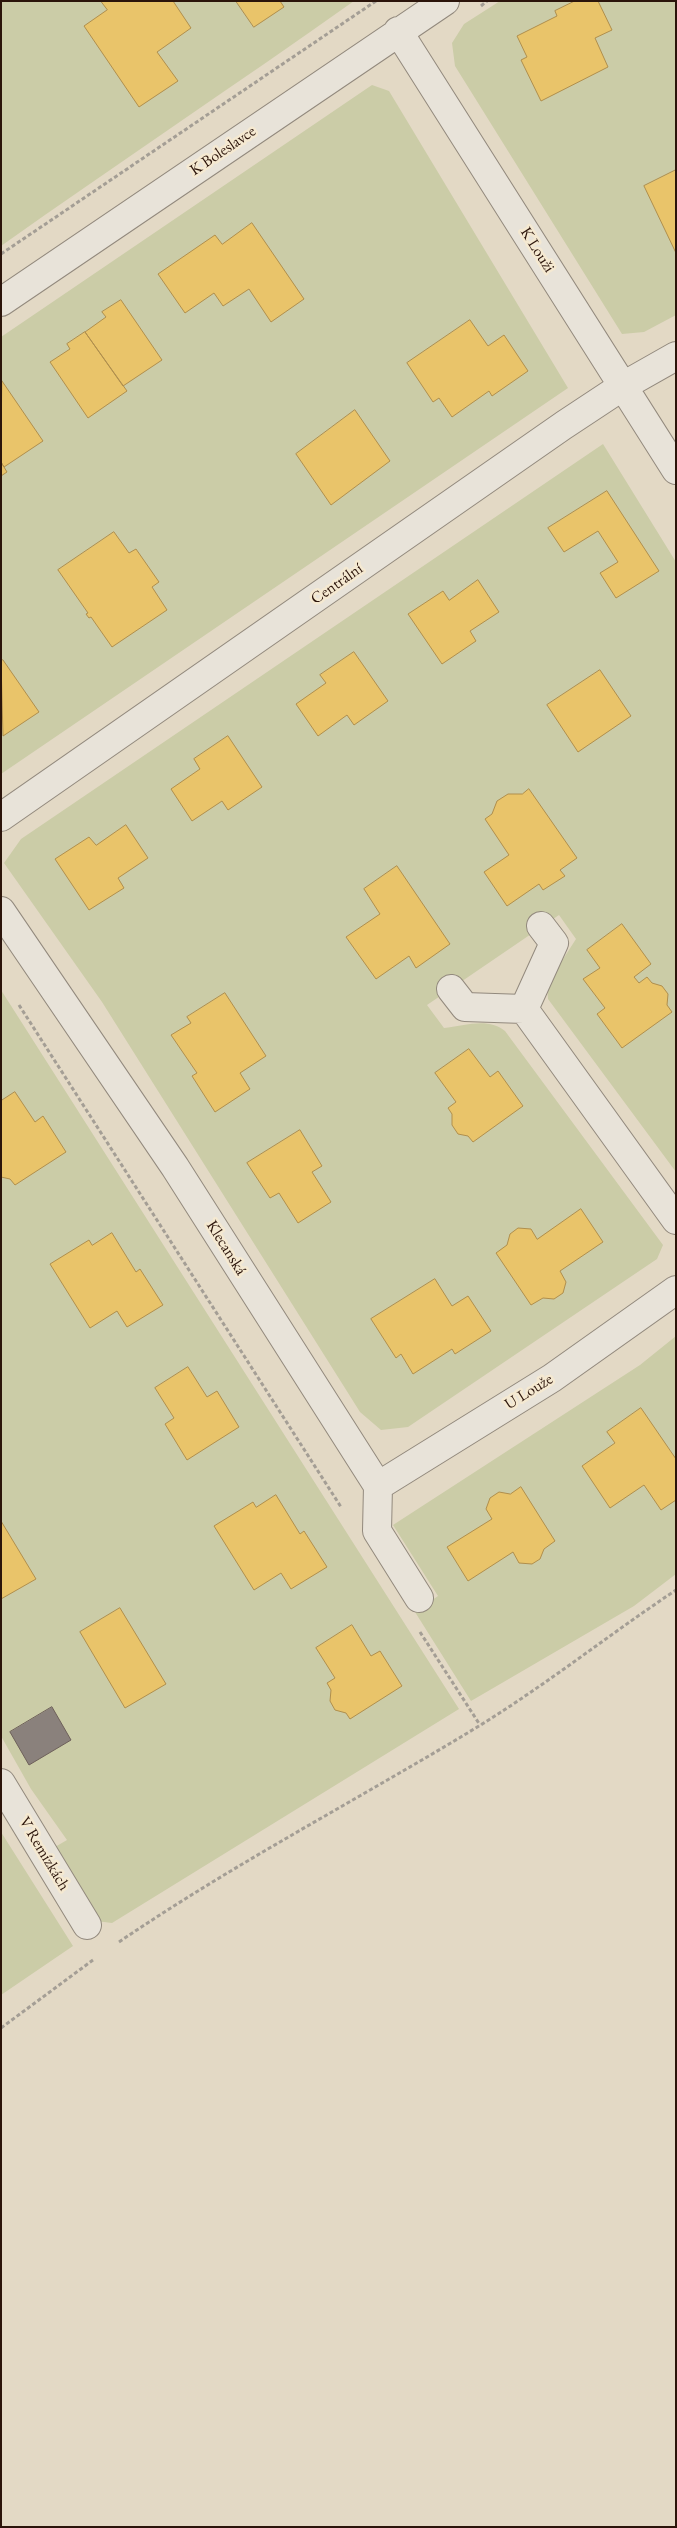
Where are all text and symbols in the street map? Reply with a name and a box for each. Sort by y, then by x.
street label: K Boleslavce [186,122,260,180]
street label: K Louži [516,224,558,276]
street label: Centrální [307,559,367,609]
street label: Klecanská [202,1217,250,1279]
street label: U Louže [501,1370,557,1414]
street label: V Remízkách [14,1814,74,1894]

